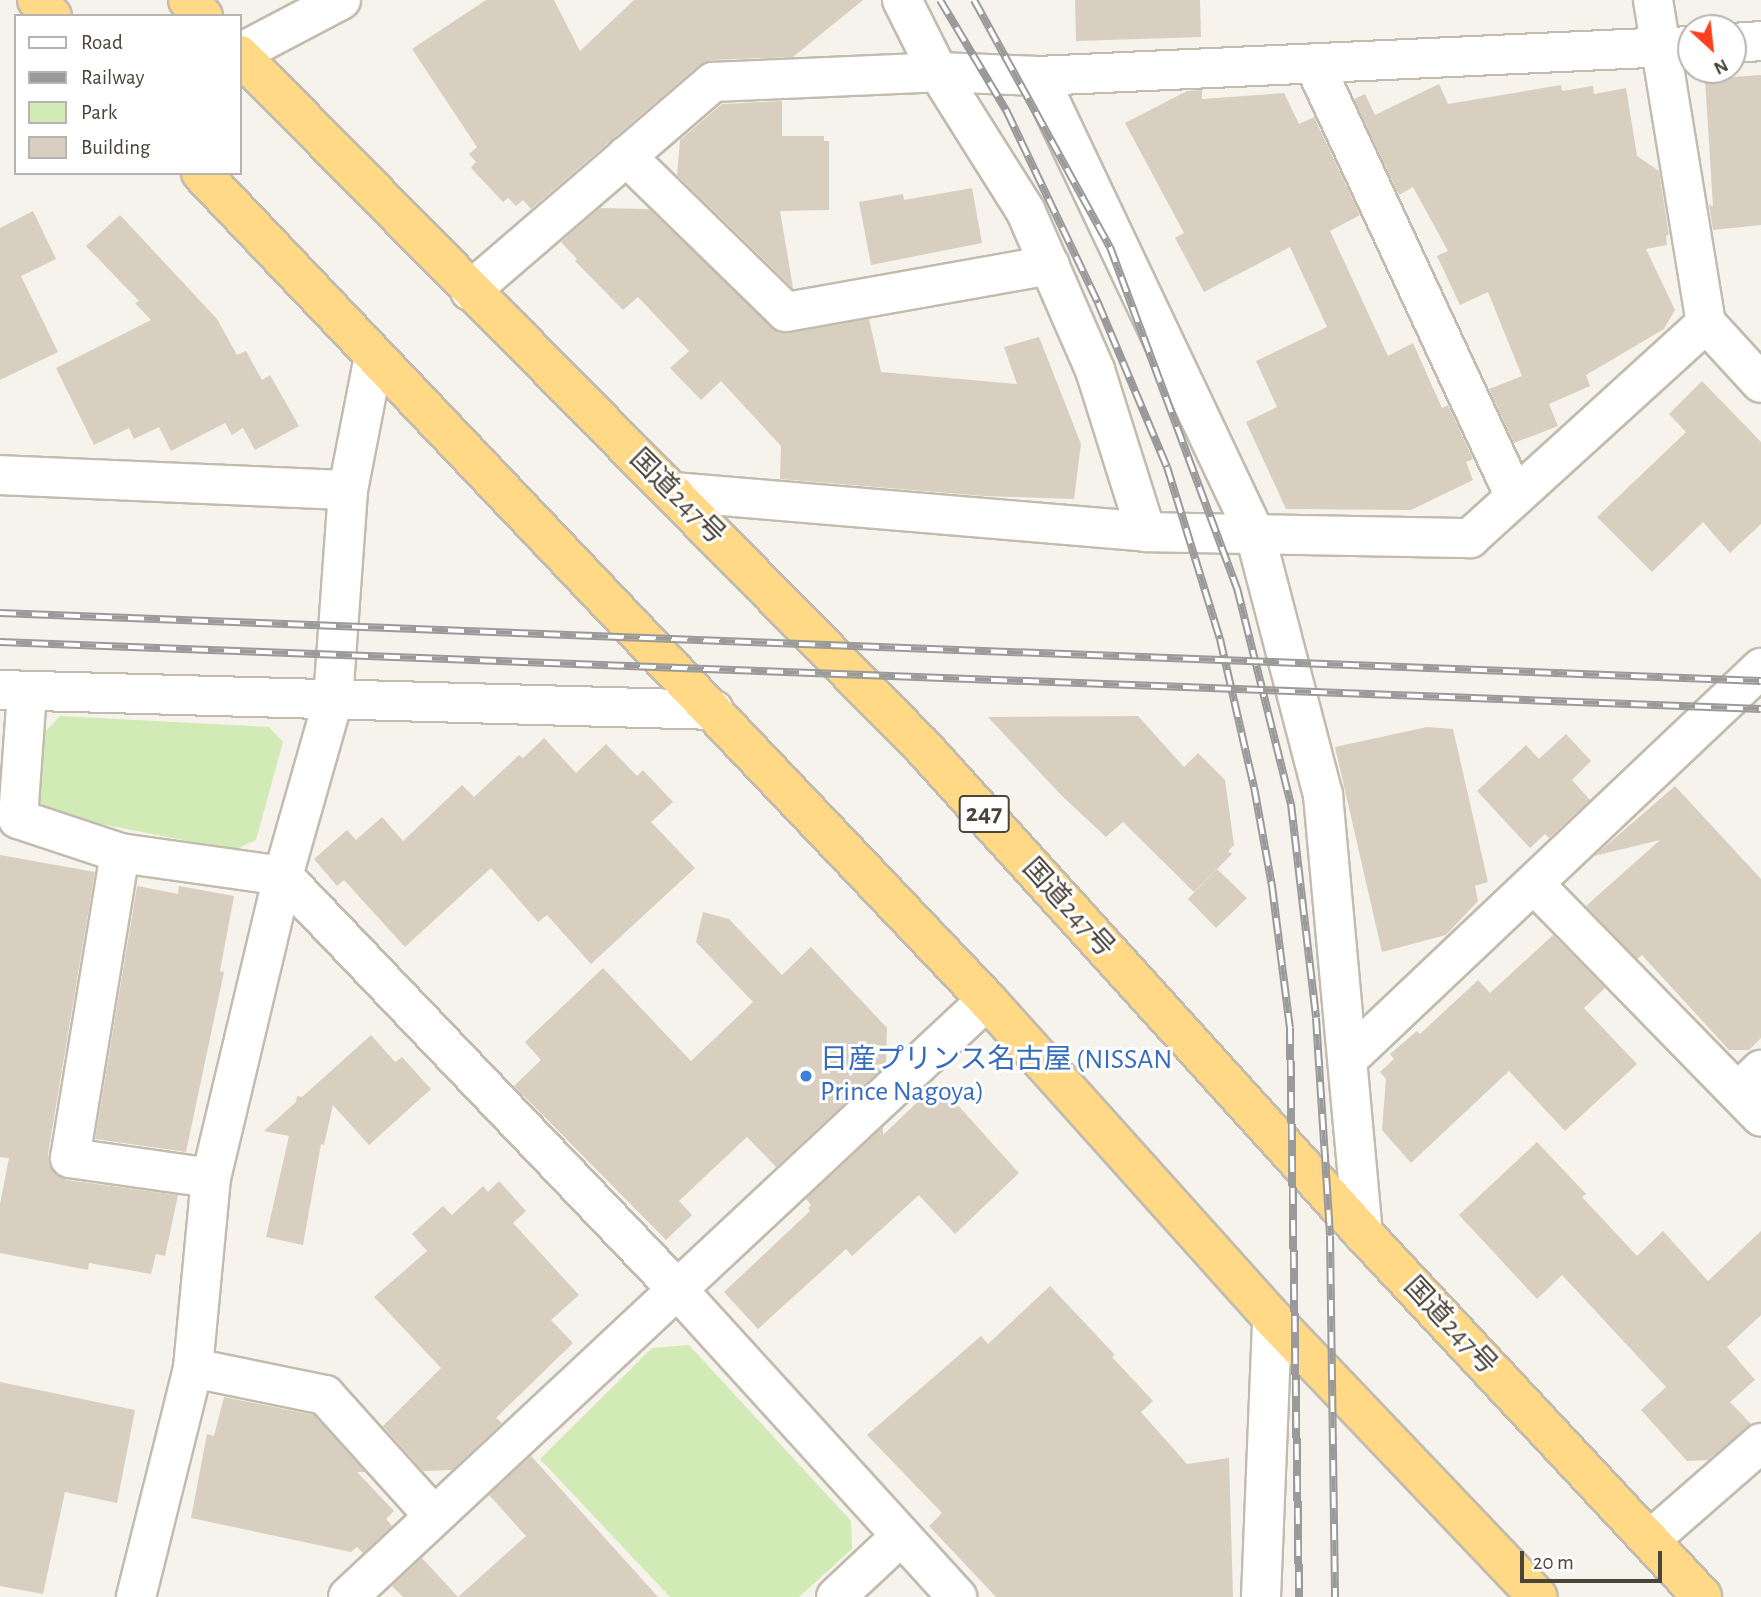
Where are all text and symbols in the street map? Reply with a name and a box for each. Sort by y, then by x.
legend [14,14,242,175]
north arrow [1677,14,1747,84]
text: Road [81,32,123,53]
text: N [1711,55,1731,78]
text: Railway [81,67,144,88]
text: Park [81,102,117,123]
text: Building [81,137,150,158]
street label: 国道247号 [622,442,732,552]
road number: 247 [958,792,1010,836]
street label: 国道247号 [1015,851,1121,965]
place label: 日産プリンス名古屋 (NISSAN Prince Nagoya) [820,1043,1173,1109]
marker: 日産プリンス名古屋 (NISSAN Prince Nagoya) [798,1068,814,1084]
street label: 国道247号 [1396,1270,1504,1382]
scale bar [1523,1538,1665,1582]
text: 20 m [1533,1552,1574,1573]

